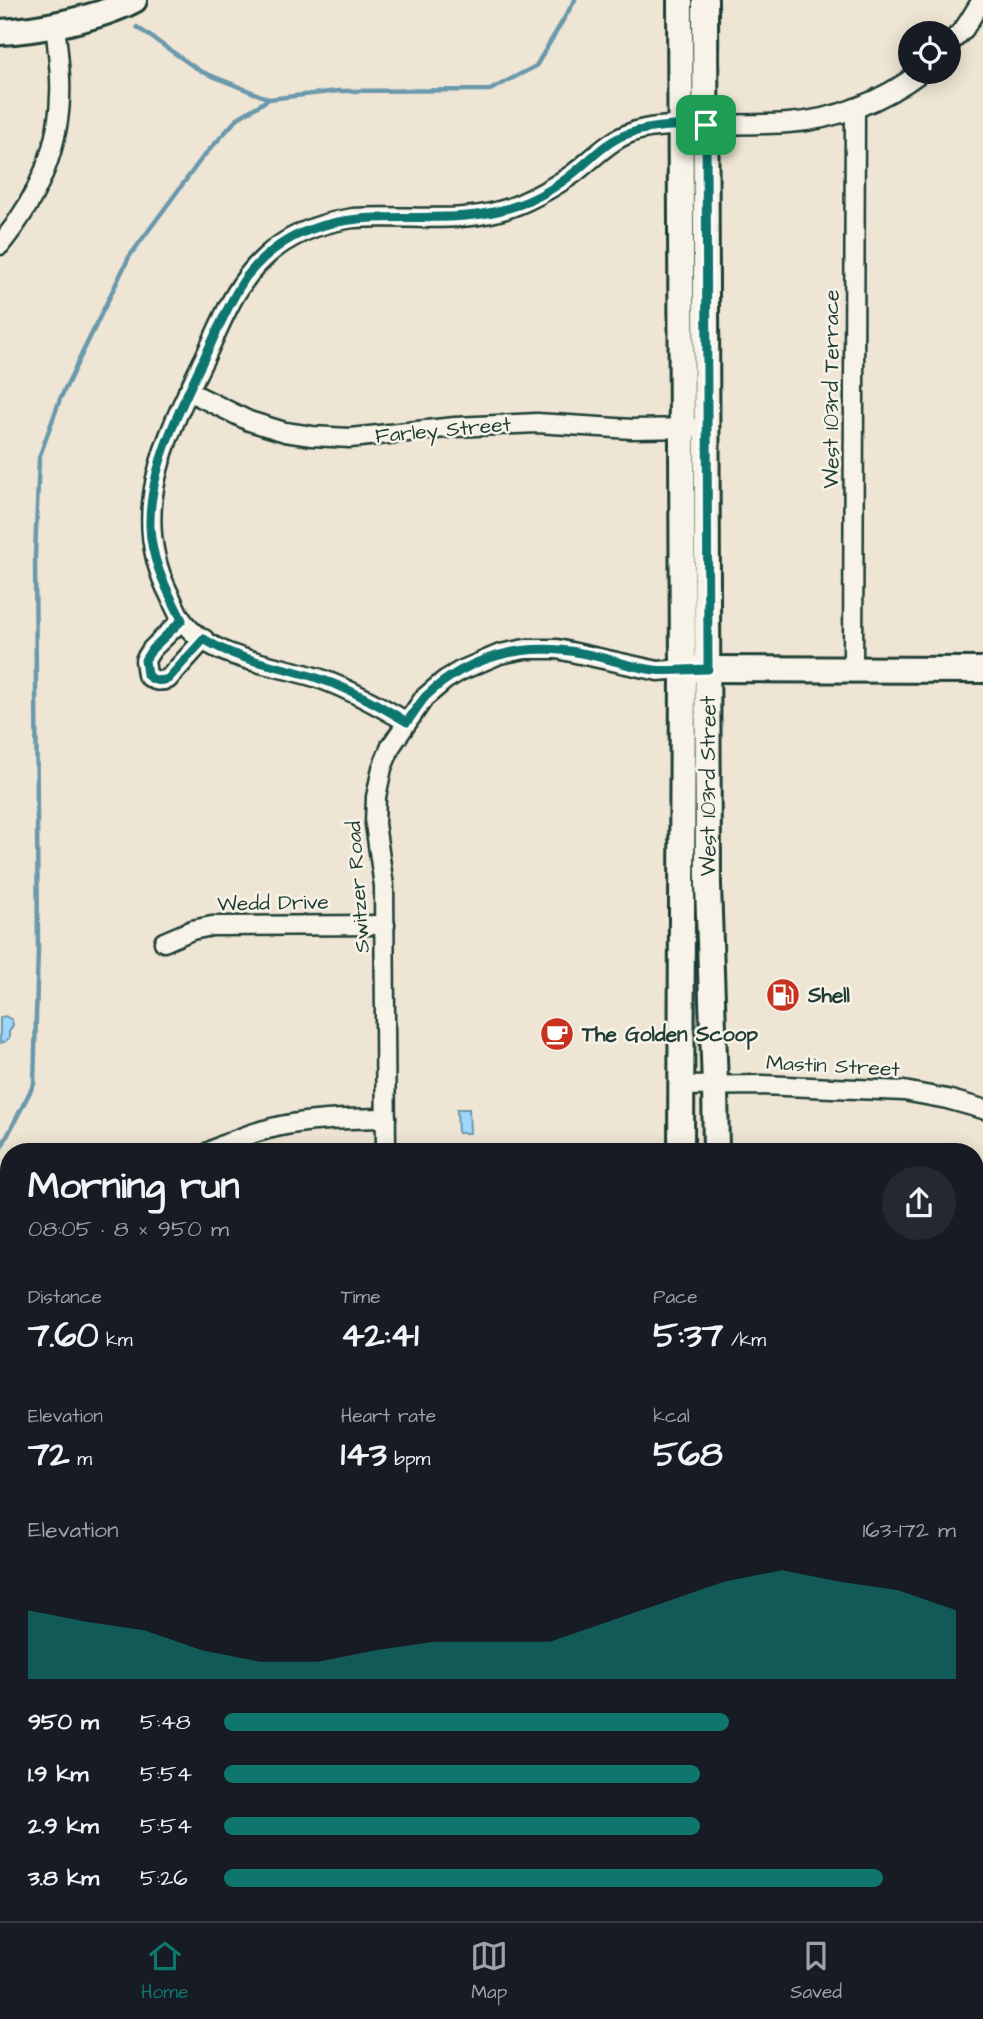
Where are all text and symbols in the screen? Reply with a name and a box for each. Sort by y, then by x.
map controls [898,21,961,84]
button: locate [898,21,961,84]
pin [676,95,736,155]
icon: arrive [687,106,725,144]
street label: West 103rd Terrace [817,290,846,488]
street label: Farley Street [374,410,513,452]
street label: West 103rd Street [694,695,723,876]
street label: Switzer Road [339,820,377,954]
street label: Wedd Drive [217,888,329,918]
fuel station icon: Shell [764,976,802,1014]
place label: Shell [807,981,851,1010]
cafe icon: The Golden Scoop [538,1015,576,1053]
place label: The Golden Scoop [581,1020,758,1050]
street label: Mastin Street [765,1048,901,1084]
text: Morning run [28,1161,240,1213]
button: share [882,1166,956,1240]
text: 08:05 · 8 × 950 m [28,1213,229,1245]
text: Distance [28,1284,102,1311]
text: Time [341,1284,380,1311]
text: Pace [653,1284,697,1311]
text: 7.60 [28,1311,98,1360]
text: 42:41 [341,1311,419,1360]
text: 5:37 [653,1311,723,1360]
text: km [98,1327,133,1354]
text: /km [723,1327,766,1354]
text: Elevation [28,1403,103,1430]
text: Heart rate [341,1403,436,1430]
text: kcal [653,1403,690,1430]
text: 72 [28,1430,70,1479]
text: 143 [341,1430,387,1479]
text: 568 [653,1430,723,1479]
text: m [70,1446,92,1473]
text: bpm [387,1446,430,1473]
text: Elevation [28,1514,119,1546]
text: 163–172 m [862,1514,956,1546]
text: 950 m [28,1706,99,1738]
text: 5:48 [140,1706,191,1738]
text: 1.9 km [28,1758,89,1790]
text: 5:54 [140,1758,192,1790]
text: 2.9 km [28,1810,99,1842]
text: 5:54 [140,1810,192,1842]
text: 3.8 km [28,1862,99,1894]
text: 5:26 [140,1862,188,1894]
tab: Home [141,1937,188,2006]
tab: Map [470,1937,508,2006]
tab: Saved [790,1937,842,2006]

